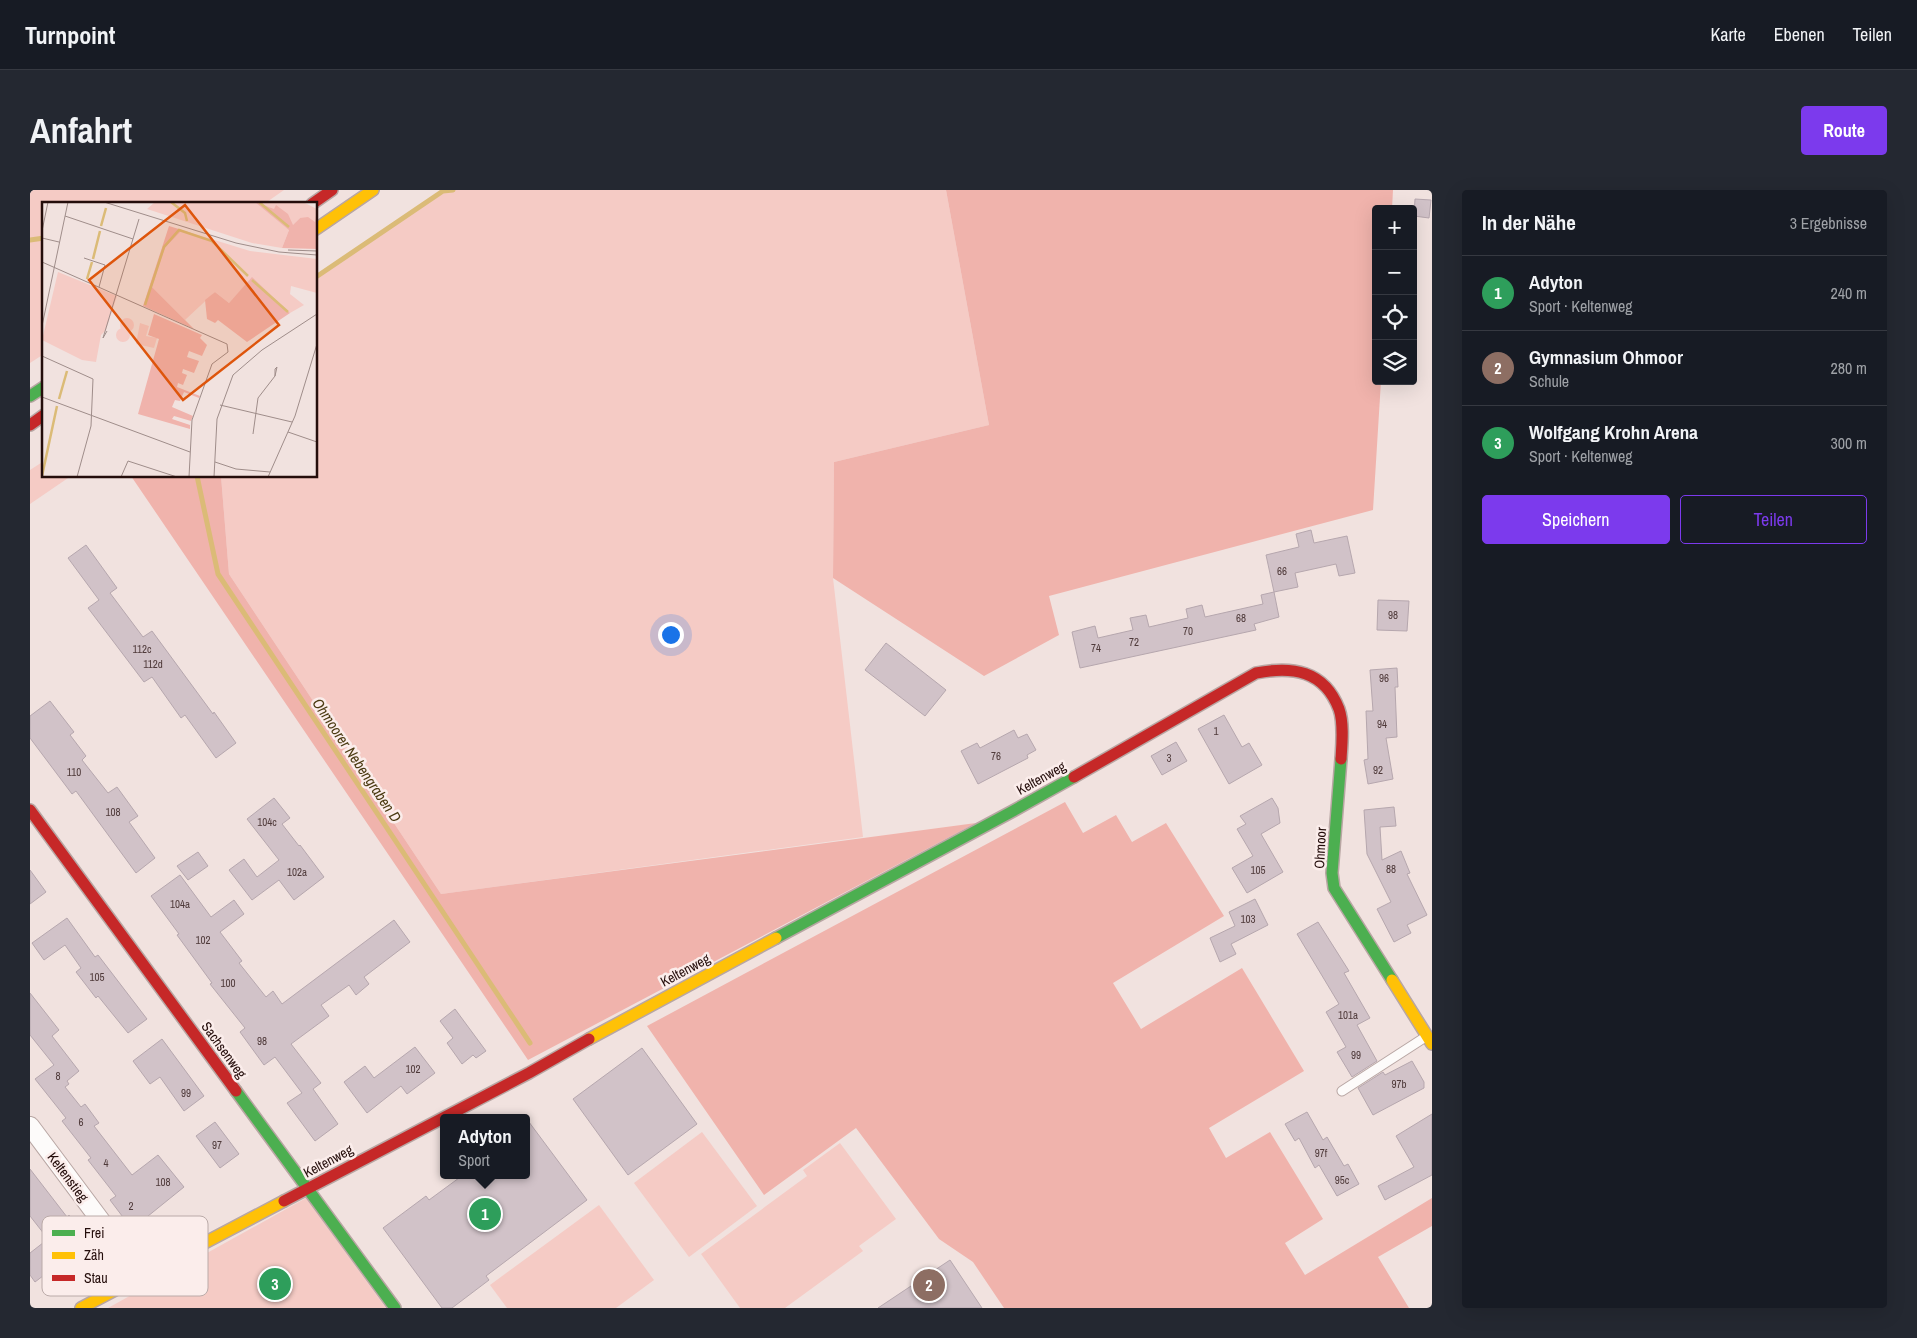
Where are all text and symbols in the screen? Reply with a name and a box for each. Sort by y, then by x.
text: Turnpoint [25,19,115,51]
text: Karte [1710,22,1746,47]
text: Ebenen [1774,22,1825,47]
text: Teilen [1853,22,1892,47]
button: Route [1801,106,1887,155]
text: Anfahrt [30,107,132,154]
inset map [42,202,318,478]
map controls [1372,205,1417,385]
button: + [1372,205,1417,250]
text: In der Nähe [1482,208,1576,237]
text: 3 Ergebnisse [1790,212,1867,234]
button: − [1372,250,1417,295]
text: Adyton [1529,269,1583,295]
text: 1 [1494,282,1502,304]
text: 240 m [1831,282,1867,304]
button: locate [1372,295,1417,340]
text: Sport · Keltenweg [1529,295,1633,317]
button: layers [1372,340,1417,385]
text: Gymnasium Ohmoor [1529,344,1683,370]
text: 2 [1494,357,1502,379]
text: 280 m [1831,357,1867,379]
text: Schule [1529,370,1569,392]
text: Wolfgang Krohn Arena [1529,419,1698,445]
text: 3 [1494,432,1502,454]
text: 300 m [1831,432,1867,454]
text: Sport · Keltenweg [1529,445,1633,467]
button: Speichern [1482,495,1670,544]
button: Teilen [1680,495,1867,544]
house number: 66 [1277,564,1287,578]
house number: 98 [1388,608,1398,622]
house number: 68 [1236,611,1246,625]
your location [658,622,684,648]
house number: 70 [1183,624,1193,638]
house number: 72 [1129,635,1139,649]
house number: 74 [1091,641,1101,655]
house number: 112c [133,642,152,656]
house number: 112d [143,657,163,671]
house number: 96 [1379,671,1389,685]
water label: Ohmoorer Nebengraben D [308,694,406,826]
house number: 94 [1377,717,1387,731]
house number: 1 [1213,724,1219,738]
house number: 76 [991,749,1001,763]
house number: 3 [1166,751,1172,765]
street label: Keltenweg [1013,757,1069,799]
house number: 92 [1373,763,1383,777]
house number: 110 [67,765,81,779]
house number: 108 [105,805,121,819]
house number: 104c [257,815,277,829]
street label: Ohmoor [1310,827,1330,869]
house number: 88 [1386,862,1396,876]
house number: 105 [1250,863,1266,877]
house number: 102a [287,865,307,879]
house number: 104a [170,897,190,911]
house number: 103 [1240,912,1256,926]
house number: 102 [195,933,211,947]
street label: Keltenweg [657,949,713,991]
house number: 105 [89,970,105,984]
house number: 100 [220,976,236,990]
house number: 101a [1338,1008,1358,1022]
street label: Sachsenweg [197,1018,251,1082]
house number: 98 [257,1034,267,1048]
house number: 99 [1351,1048,1361,1062]
house number: 102 [405,1062,421,1076]
house number: 8 [55,1069,61,1083]
house number: 97b [1391,1077,1407,1091]
house number: 99 [181,1086,191,1100]
popup [440,1114,530,1179]
house number: 6 [78,1115,84,1129]
text: Adyton [458,1123,512,1149]
house number: 97 [212,1138,222,1152]
street label: Keltenweg [300,1140,356,1182]
house number: 97f [1315,1146,1328,1160]
street label: Keltenstieg [44,1149,93,1206]
text: Sport [458,1149,490,1171]
house number: 4 [103,1156,109,1170]
house number: 95c [1335,1173,1350,1187]
house number: 108 [155,1175,171,1189]
pin: 1 [469,1195,501,1233]
house number: 2 [128,1199,134,1213]
legend [42,1216,208,1296]
text: Frei [84,1224,104,1242]
text: Zäh [84,1246,104,1264]
pin: 3 [259,1265,291,1303]
pin: 2 [913,1266,945,1304]
text: Stau [84,1269,108,1287]

